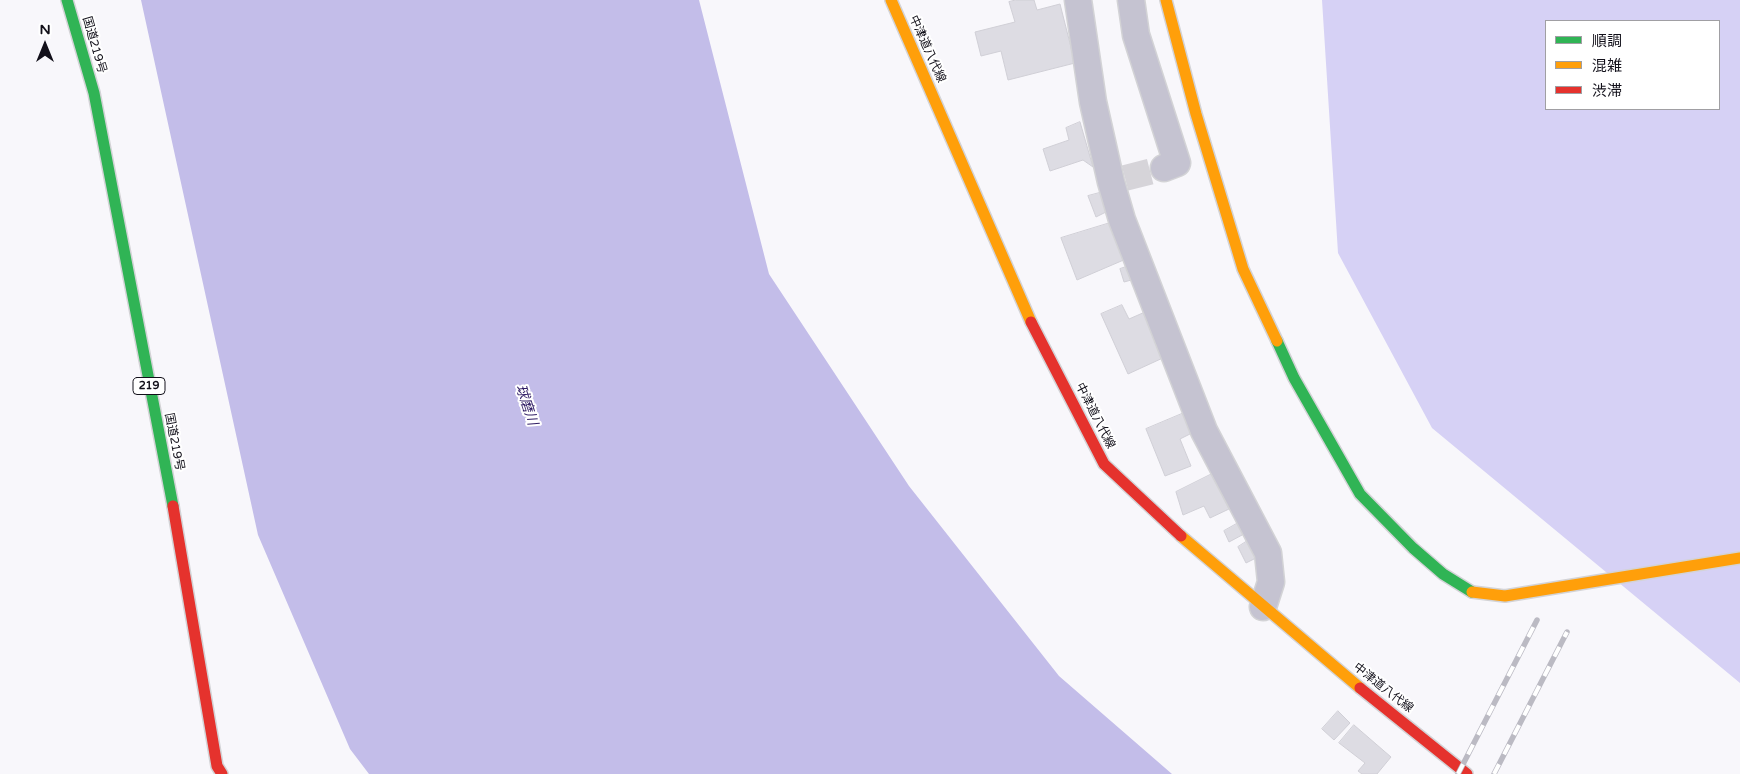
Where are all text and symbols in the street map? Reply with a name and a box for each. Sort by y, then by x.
street label: 中津道八代線 [906,13,948,85]
street label: 国道219号 [79,15,109,75]
north arrow [20,20,70,70]
legend [1545,20,1720,110]
text: N [39,21,51,38]
text: 順調 [1592,32,1622,50]
text: 混雑 [1592,57,1622,75]
text: 渋滞 [1592,82,1622,100]
road number: 219 [133,378,165,394]
street label: 中津道八代線 [1072,381,1118,451]
water label: 球磨川 [512,382,540,428]
street label: 国道219号 [161,412,187,472]
street label: 中津道八代線 [1350,660,1416,716]

